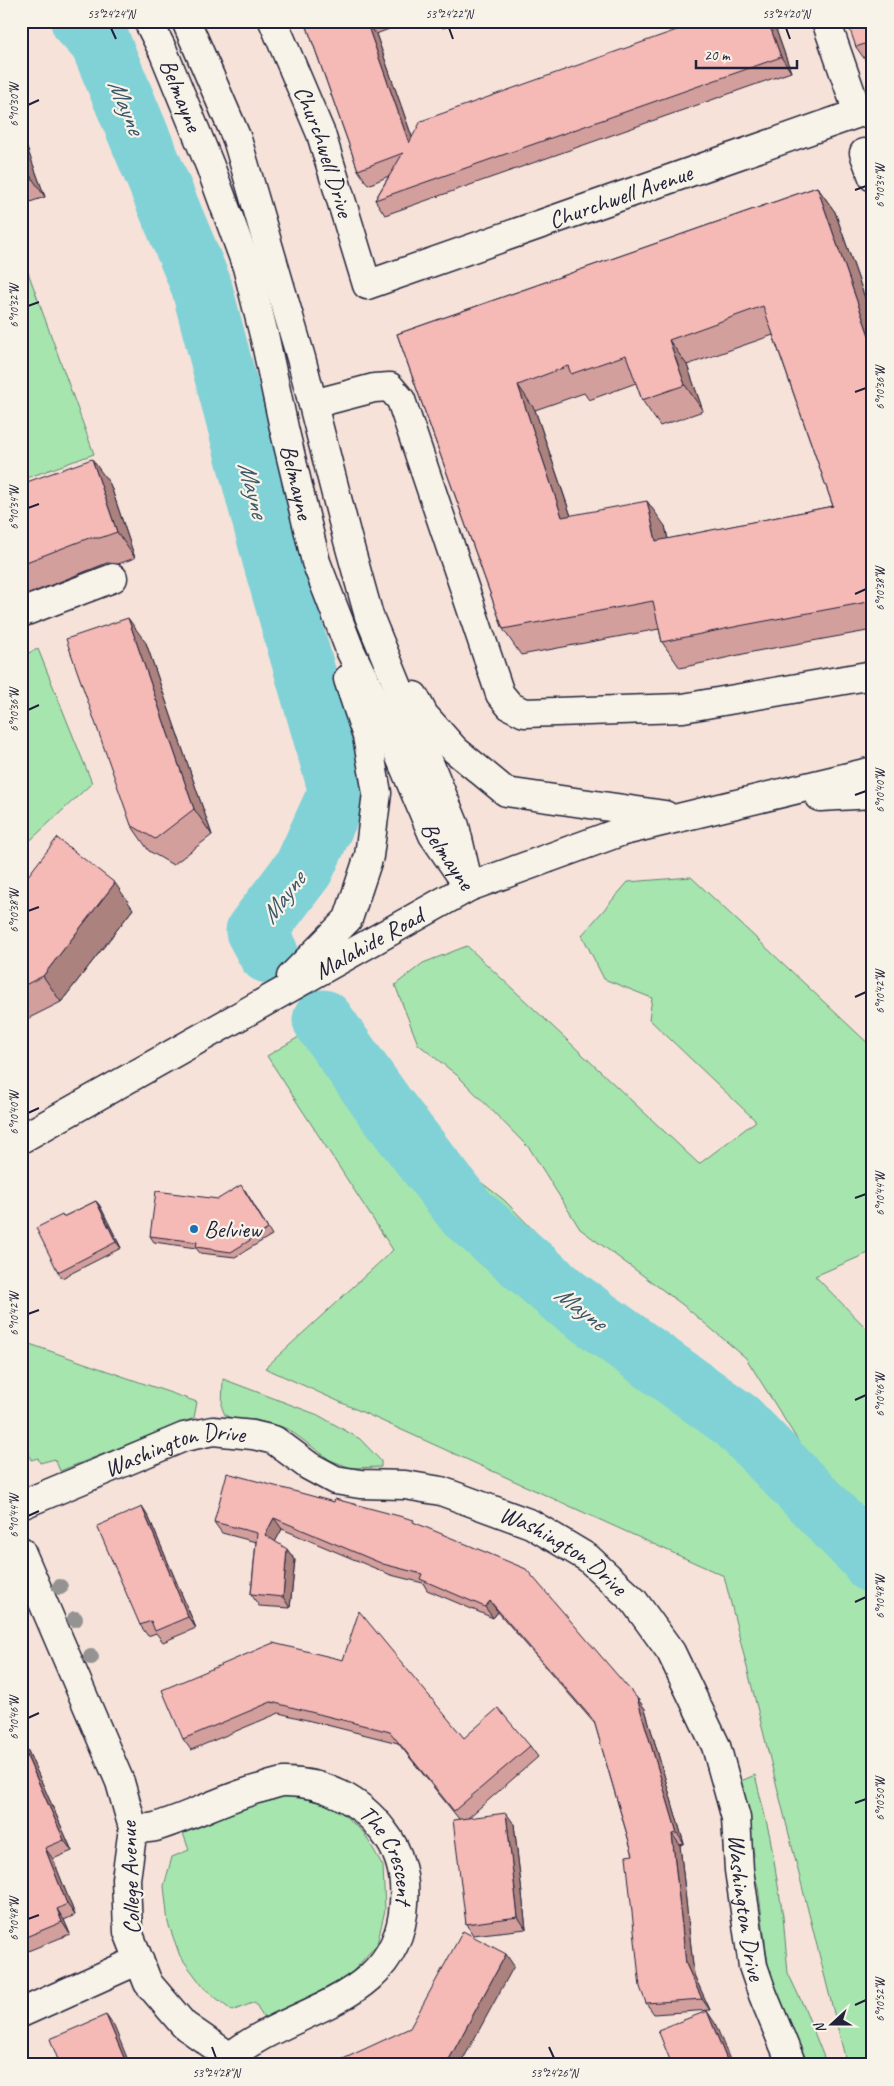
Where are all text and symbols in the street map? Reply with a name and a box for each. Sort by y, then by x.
text: 53°24'24"N [87,6,136,22]
text: 53°24'22"N [425,6,474,22]
text: 53°24'20"N [762,6,811,22]
scale bar [696,38,798,70]
text: 20 m [704,46,731,65]
street label: Belmayne [153,54,210,138]
water label: Mayne [100,74,153,142]
text: 6°10'30"W [6,81,22,127]
street label: Churchwell Drive [287,81,361,222]
street label: Churchwell Avenue [545,157,698,235]
text: 6°10'34"W [872,162,888,208]
text: 6°10'32"W [6,282,22,328]
text: 6°10'36"W [872,364,888,410]
street label: Belmayne [273,442,321,524]
water label: Mayne [230,458,277,524]
text: 6°10'34"W [6,484,22,530]
text: 6°10'38"W [872,565,888,611]
text: 6°10'36"W [6,686,22,732]
text: 6°10'40"W [872,767,888,813]
street label: Belmayne [414,818,483,897]
water label: Mayne [253,862,315,930]
text: 6°10'38"W [6,887,22,933]
street label: Malahide Road [309,899,432,986]
text: 6°10'42"W [872,968,888,1014]
text: 6°10'40"W [6,1089,22,1135]
text: 6°10'44"W [872,1170,888,1216]
place label: Belview [204,1214,263,1244]
marker: Belview [188,1223,200,1235]
water label: Mayne [548,1278,616,1340]
text: 6°10'42"W [6,1290,22,1336]
text: 6°10'46"W [872,1371,888,1417]
street label: Washington Drive [100,1415,249,1484]
text: 6°10'44"W [6,1492,22,1538]
street label: Washington Drive [496,1499,635,1603]
text: 6°10'48"W [872,1573,888,1619]
text: 6°10'46"W [6,1694,22,1740]
text: 6°10'50"W [872,1775,888,1821]
street label: The Crescent [353,1798,419,1908]
street label: College Avenue [113,1819,147,1935]
street label: Washington Drive [722,1834,773,1986]
text: 6°10'48"W [6,1895,22,1941]
text: 6°10'52"W [872,1976,888,2022]
north arrow [806,1998,856,2048]
text: N [810,2019,830,2036]
text: 53°24'28"N [192,2065,241,2081]
text: 53°24'26"N [530,2065,579,2081]

